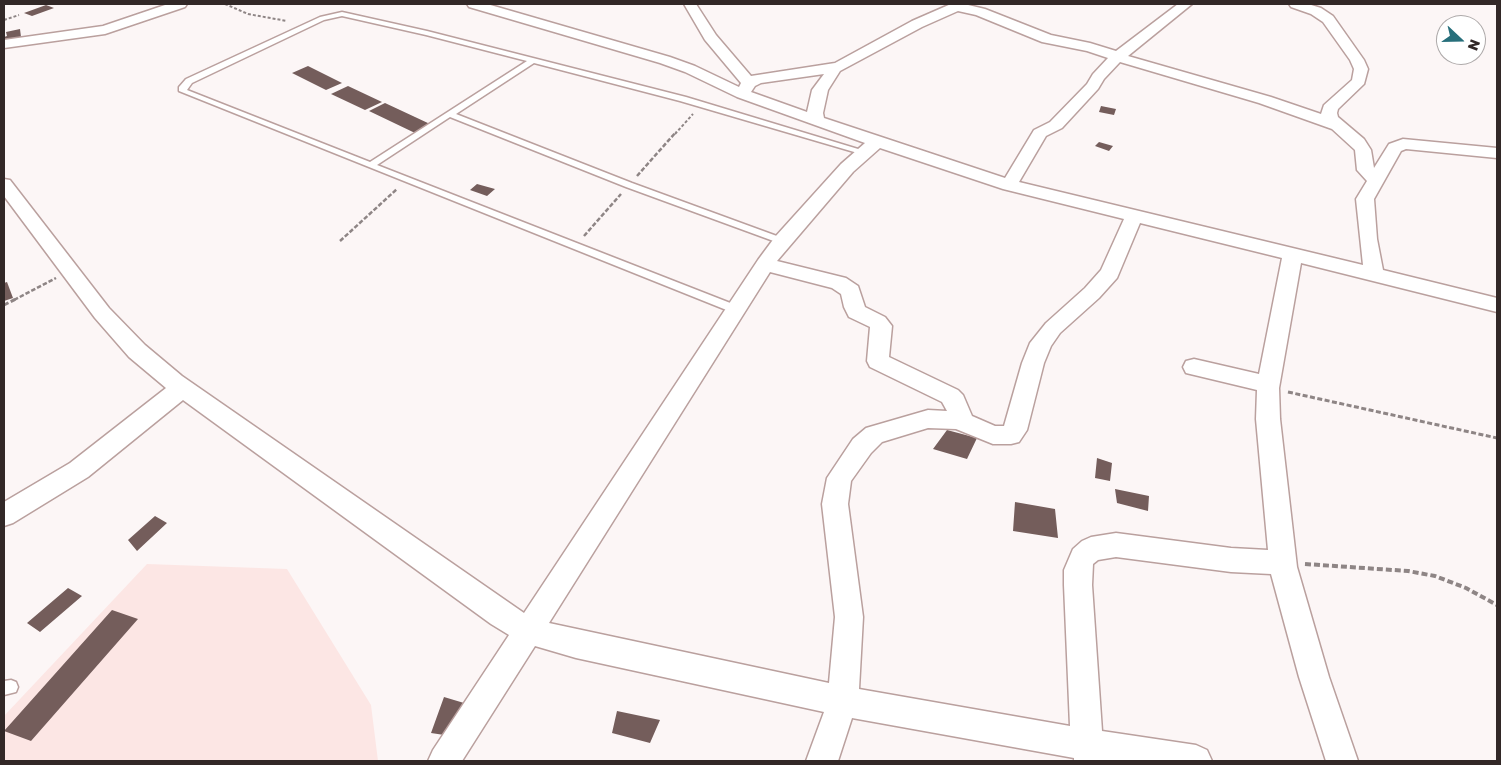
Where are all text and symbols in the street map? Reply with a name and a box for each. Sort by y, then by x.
north arrow [1436,15,1486,65]
text: N [1465,37,1484,53]

